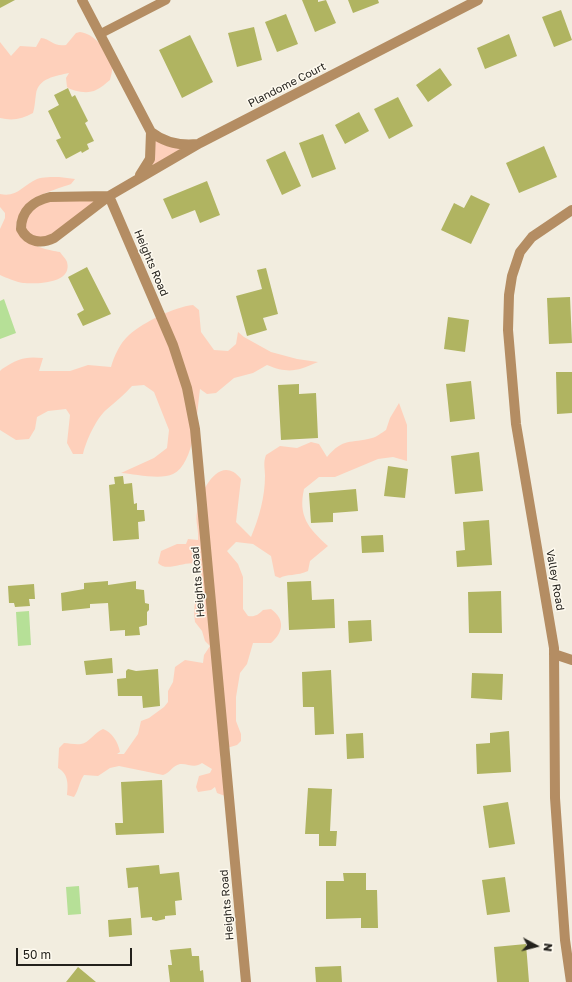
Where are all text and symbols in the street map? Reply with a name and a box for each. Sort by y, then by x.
street label: Plandome Court [246,60,328,110]
street label: Heights Road [131,228,171,298]
street label: Heights Road [188,546,208,618]
street label: Valley Road [543,548,567,612]
street label: Heights Road [217,869,237,941]
north arrow [516,926,556,966]
scale bar [18,940,134,966]
text: N [541,943,555,952]
text: 50 m [23,947,51,962]

